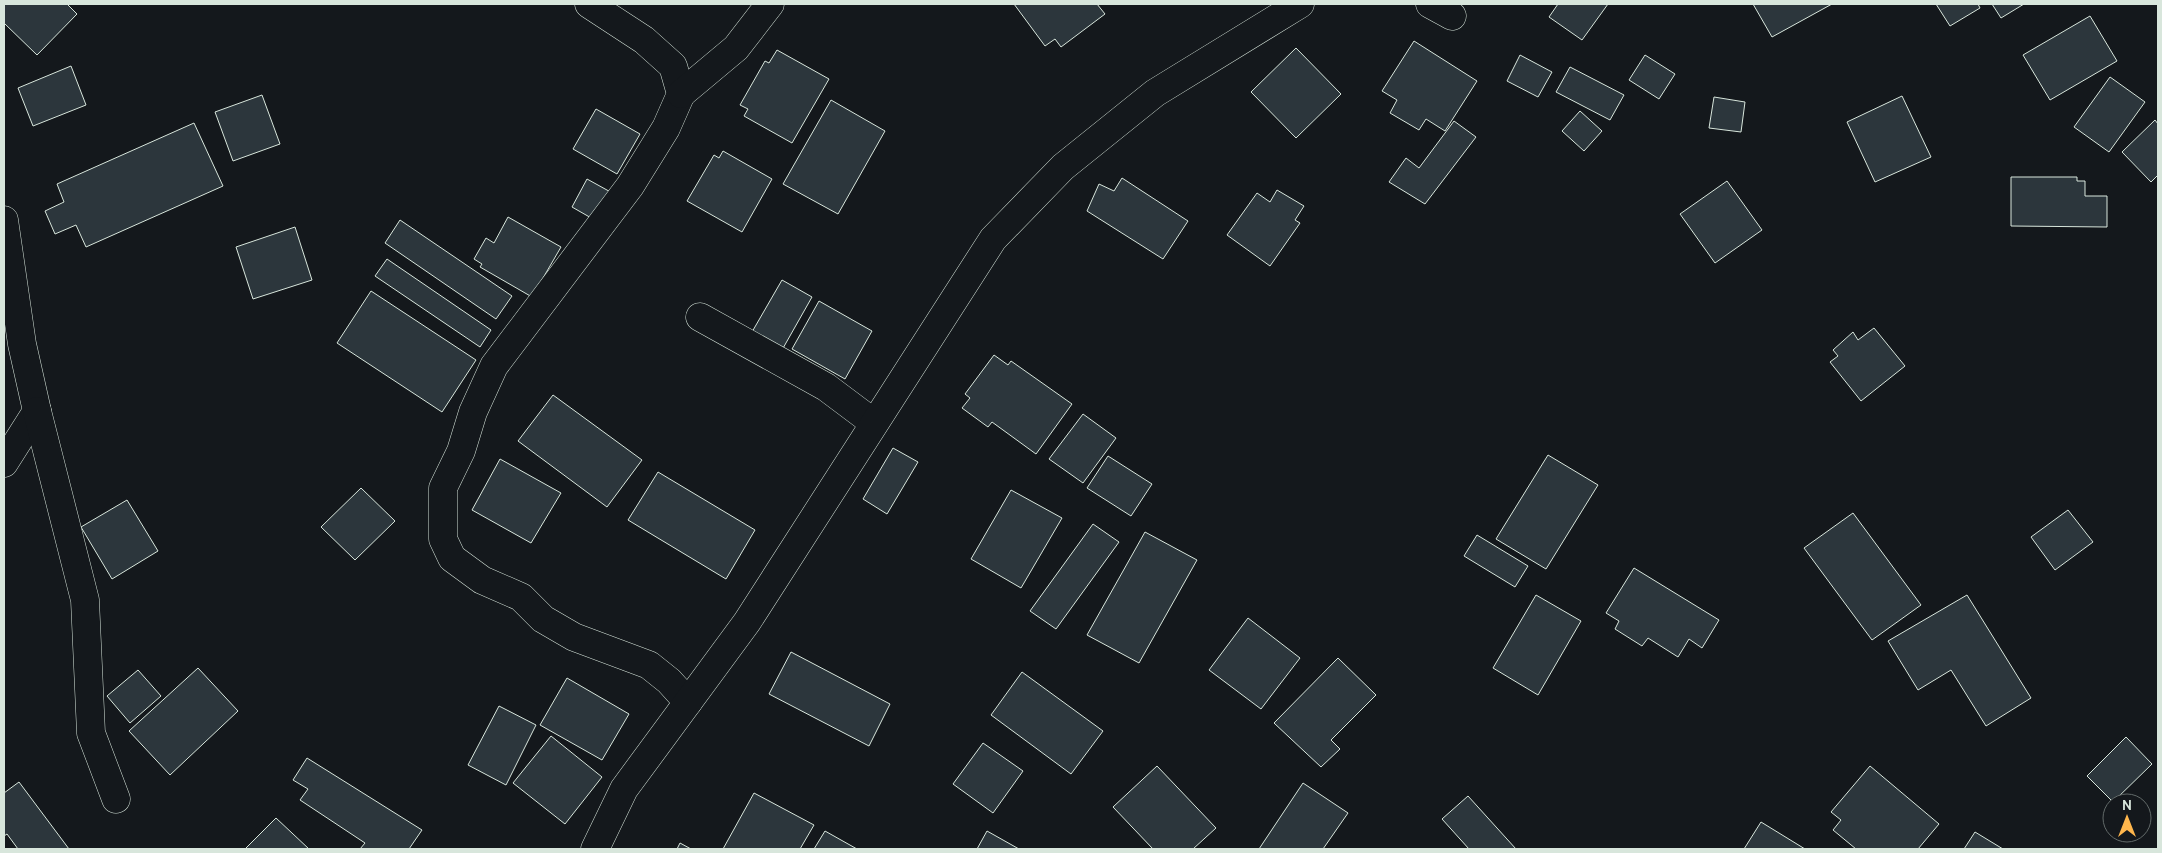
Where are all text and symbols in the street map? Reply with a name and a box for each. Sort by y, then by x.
north arrow [2102,793,2152,843]
text: N [2122,796,2132,814]

